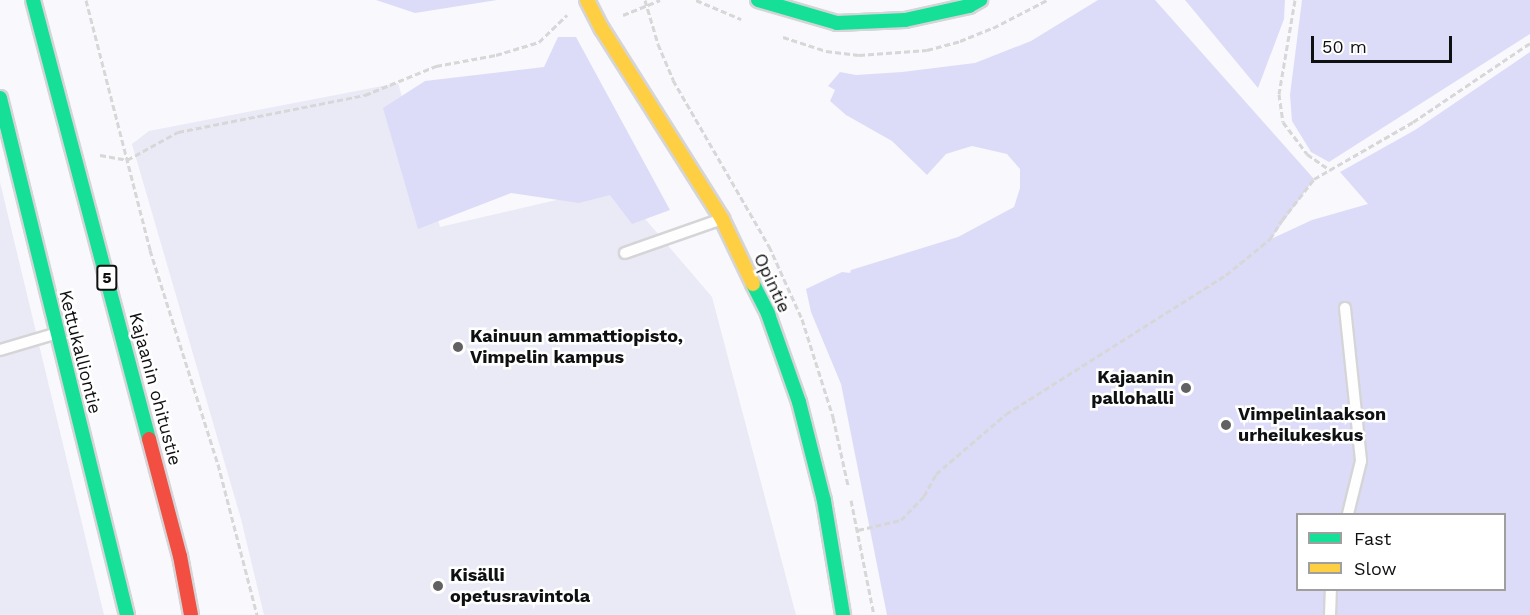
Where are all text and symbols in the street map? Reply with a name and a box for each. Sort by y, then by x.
scale bar [1314,24,1455,62]
text: 50 m [1322,36,1367,57]
street label: Opintie [749,250,795,316]
road number: 5 [95,265,119,291]
street label: Kettukalliontie [54,288,106,416]
street label: Kajaanin ohitustie [124,310,186,468]
place label: Kainuun ammattiopisto, Vimpelin kampus [470,326,683,368]
marker: Kainuun ammattiopisto, Vimpelin kampus [451,340,465,354]
place label: Kajaanin pallohalli [1091,367,1174,410]
marker: Kajaanin pallohalli [1179,381,1193,395]
place label: Vimpelinlaakson urheilukeskus [1238,404,1386,446]
marker: Vimpelinlaakson urheilukeskus [1219,418,1233,432]
legend [1296,513,1506,591]
text: Fast [1354,528,1391,549]
text: Slow [1354,558,1397,579]
place label: Kisälli opetusravintola [450,565,590,608]
marker: Kisälli opetusravintola [431,579,445,593]

